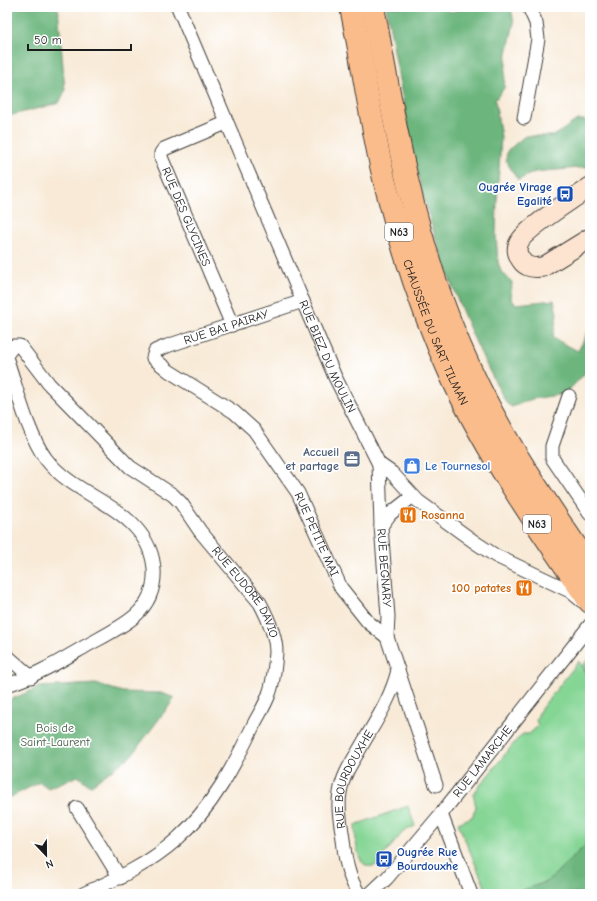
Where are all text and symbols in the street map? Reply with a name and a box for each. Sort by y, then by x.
scale bar [28,26,131,52]
text: 50 m [34,33,62,47]
street label: RUE DES GLYCINES [159,165,213,269]
place label: Ougrée Virage Egalité [479,180,552,208]
bus stop icon: Ougrée Virage Egalité [555,184,575,204]
road number: N63 [385,223,413,241]
street label: CHAUSSÉE DU SART TILMAN [400,258,471,407]
street label: RUE BIEZ DU MOULIN [296,298,359,415]
street label: RUE BAI PAIRAY [182,306,271,347]
place label: Accueil et partage [286,445,339,473]
office icon: Accueil et partage [342,449,362,469]
shop icon: Le Tournesol [402,456,422,476]
place label: Le Tournesol [425,459,490,473]
street label: RUE PETITE MAI [292,490,342,579]
restaurant icon: Rosanna [398,505,418,525]
place label: Rosanna [421,508,465,522]
road number: N63 [523,515,551,533]
street label: RUE BEGNARY [374,528,394,609]
street label: RUE EUDORE DAVIO [209,544,281,640]
restaurant icon: 100 patates [514,578,534,598]
place label: 100 patates [452,581,511,595]
park label: Bois de Saint-Laurent [20,721,90,749]
street label: RUE LAMARCHE [450,723,515,800]
street label: RUE BOURDOUXHE [332,727,376,830]
north arrow [26,835,66,875]
place label: Ougrée Rue Bourdouxhe [397,845,458,873]
bus stop icon: Ougrée Rue Bourdouxhe [374,849,394,869]
text: N [44,856,55,871]

